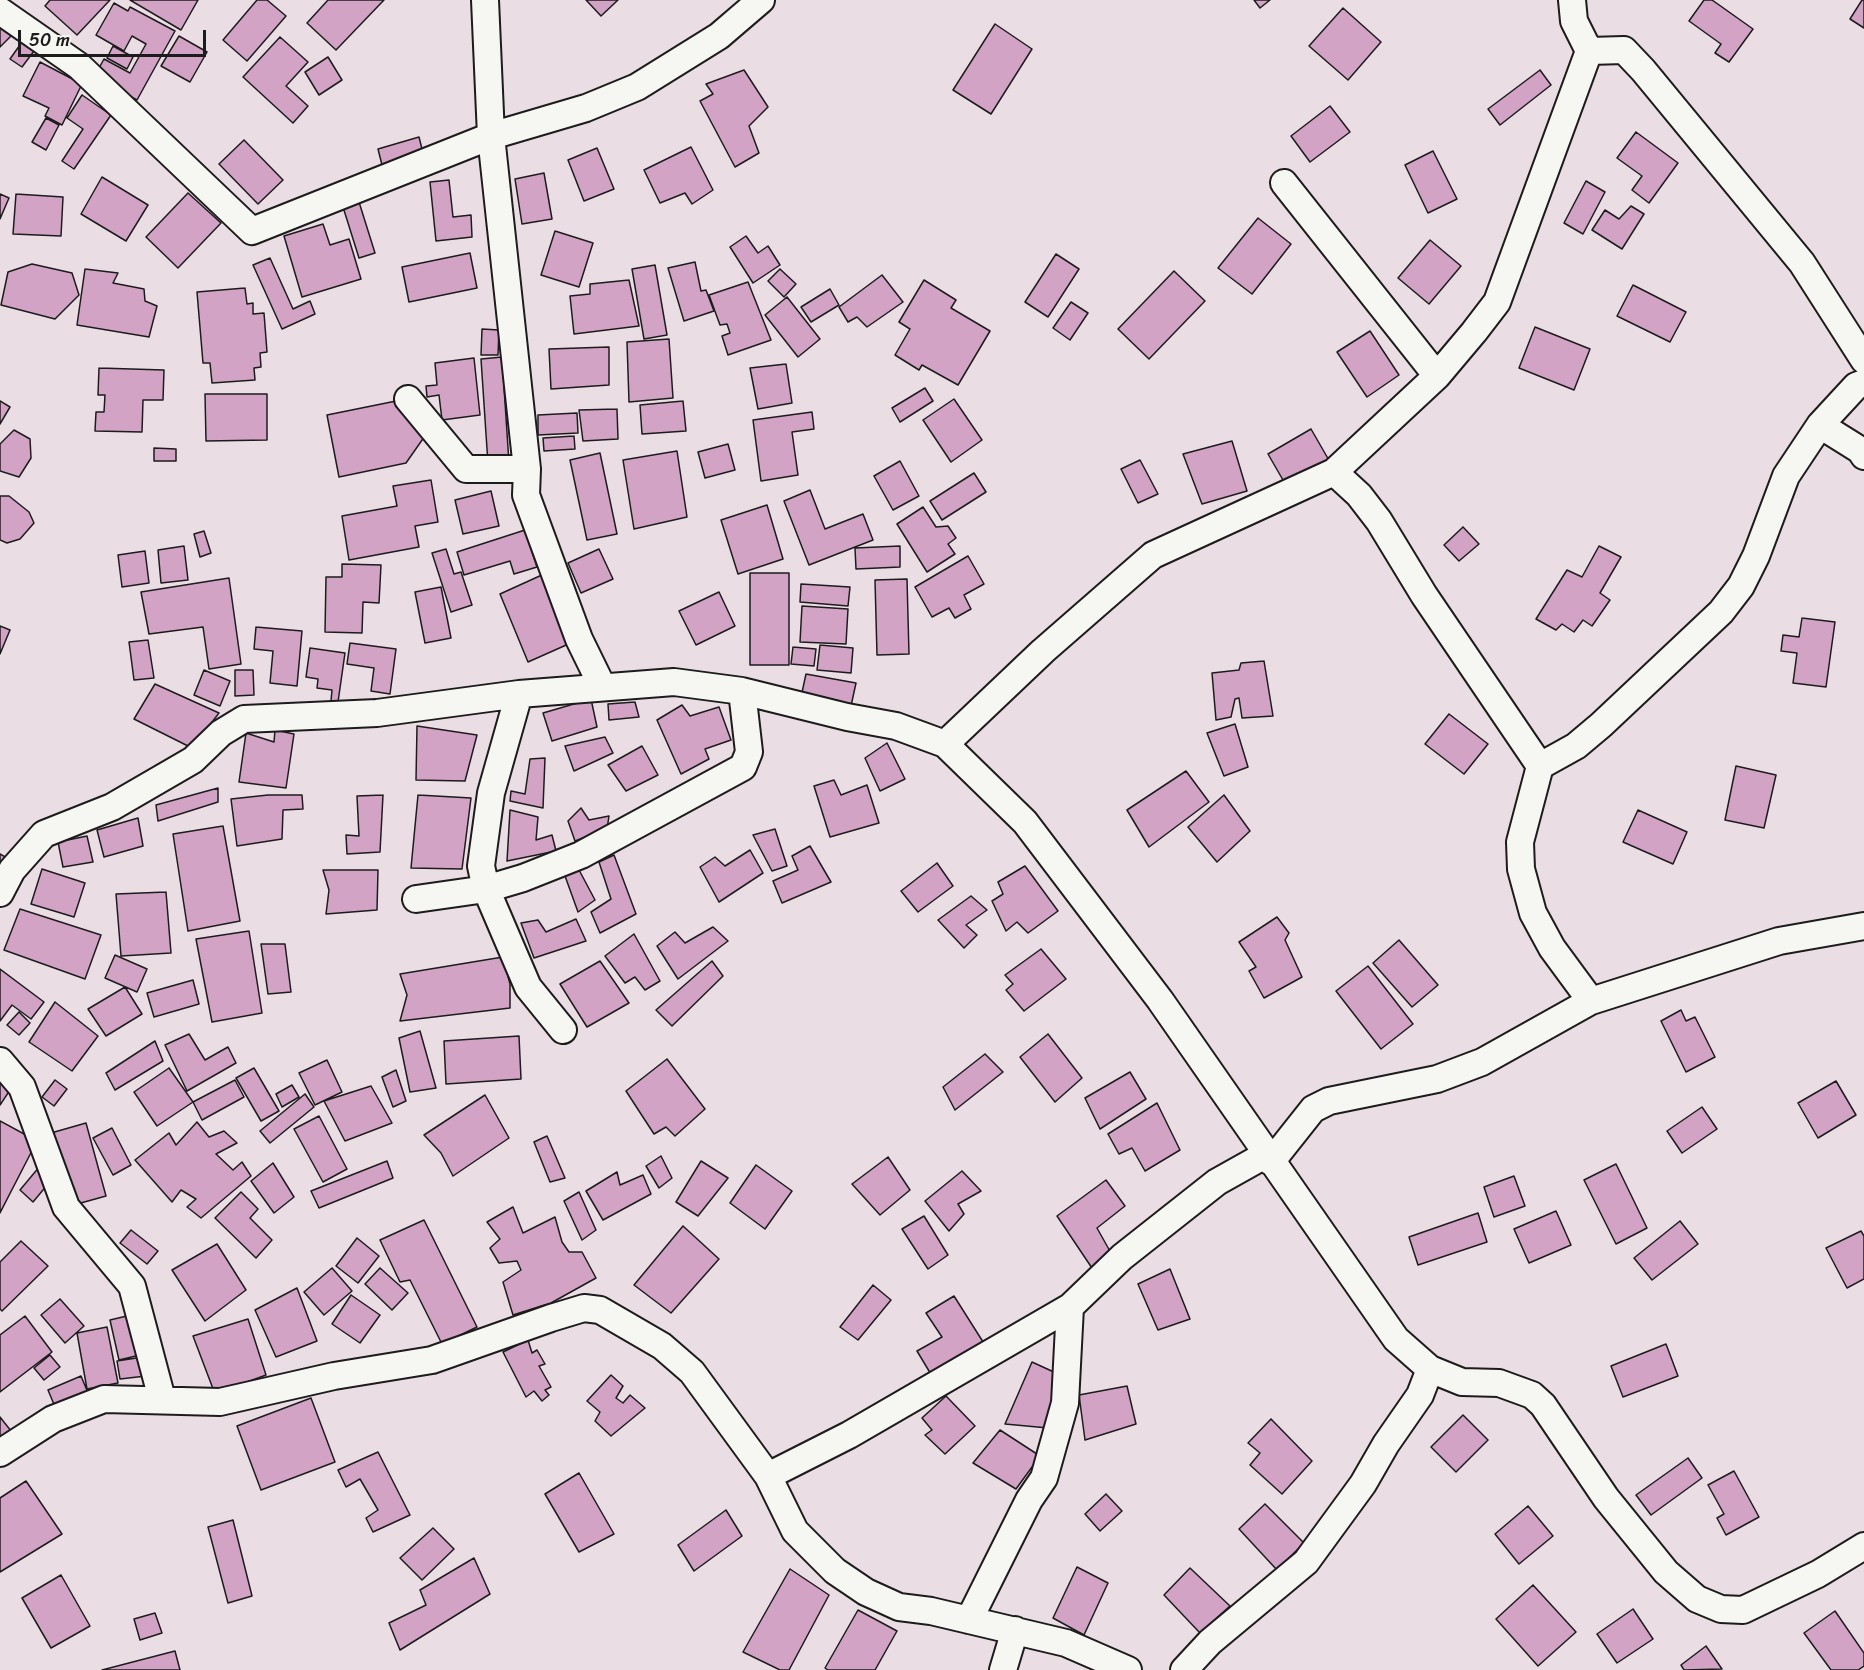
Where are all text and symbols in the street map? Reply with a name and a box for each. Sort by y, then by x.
scale bar [21,18,208,56]
text: 50 m [29,24,70,56]

